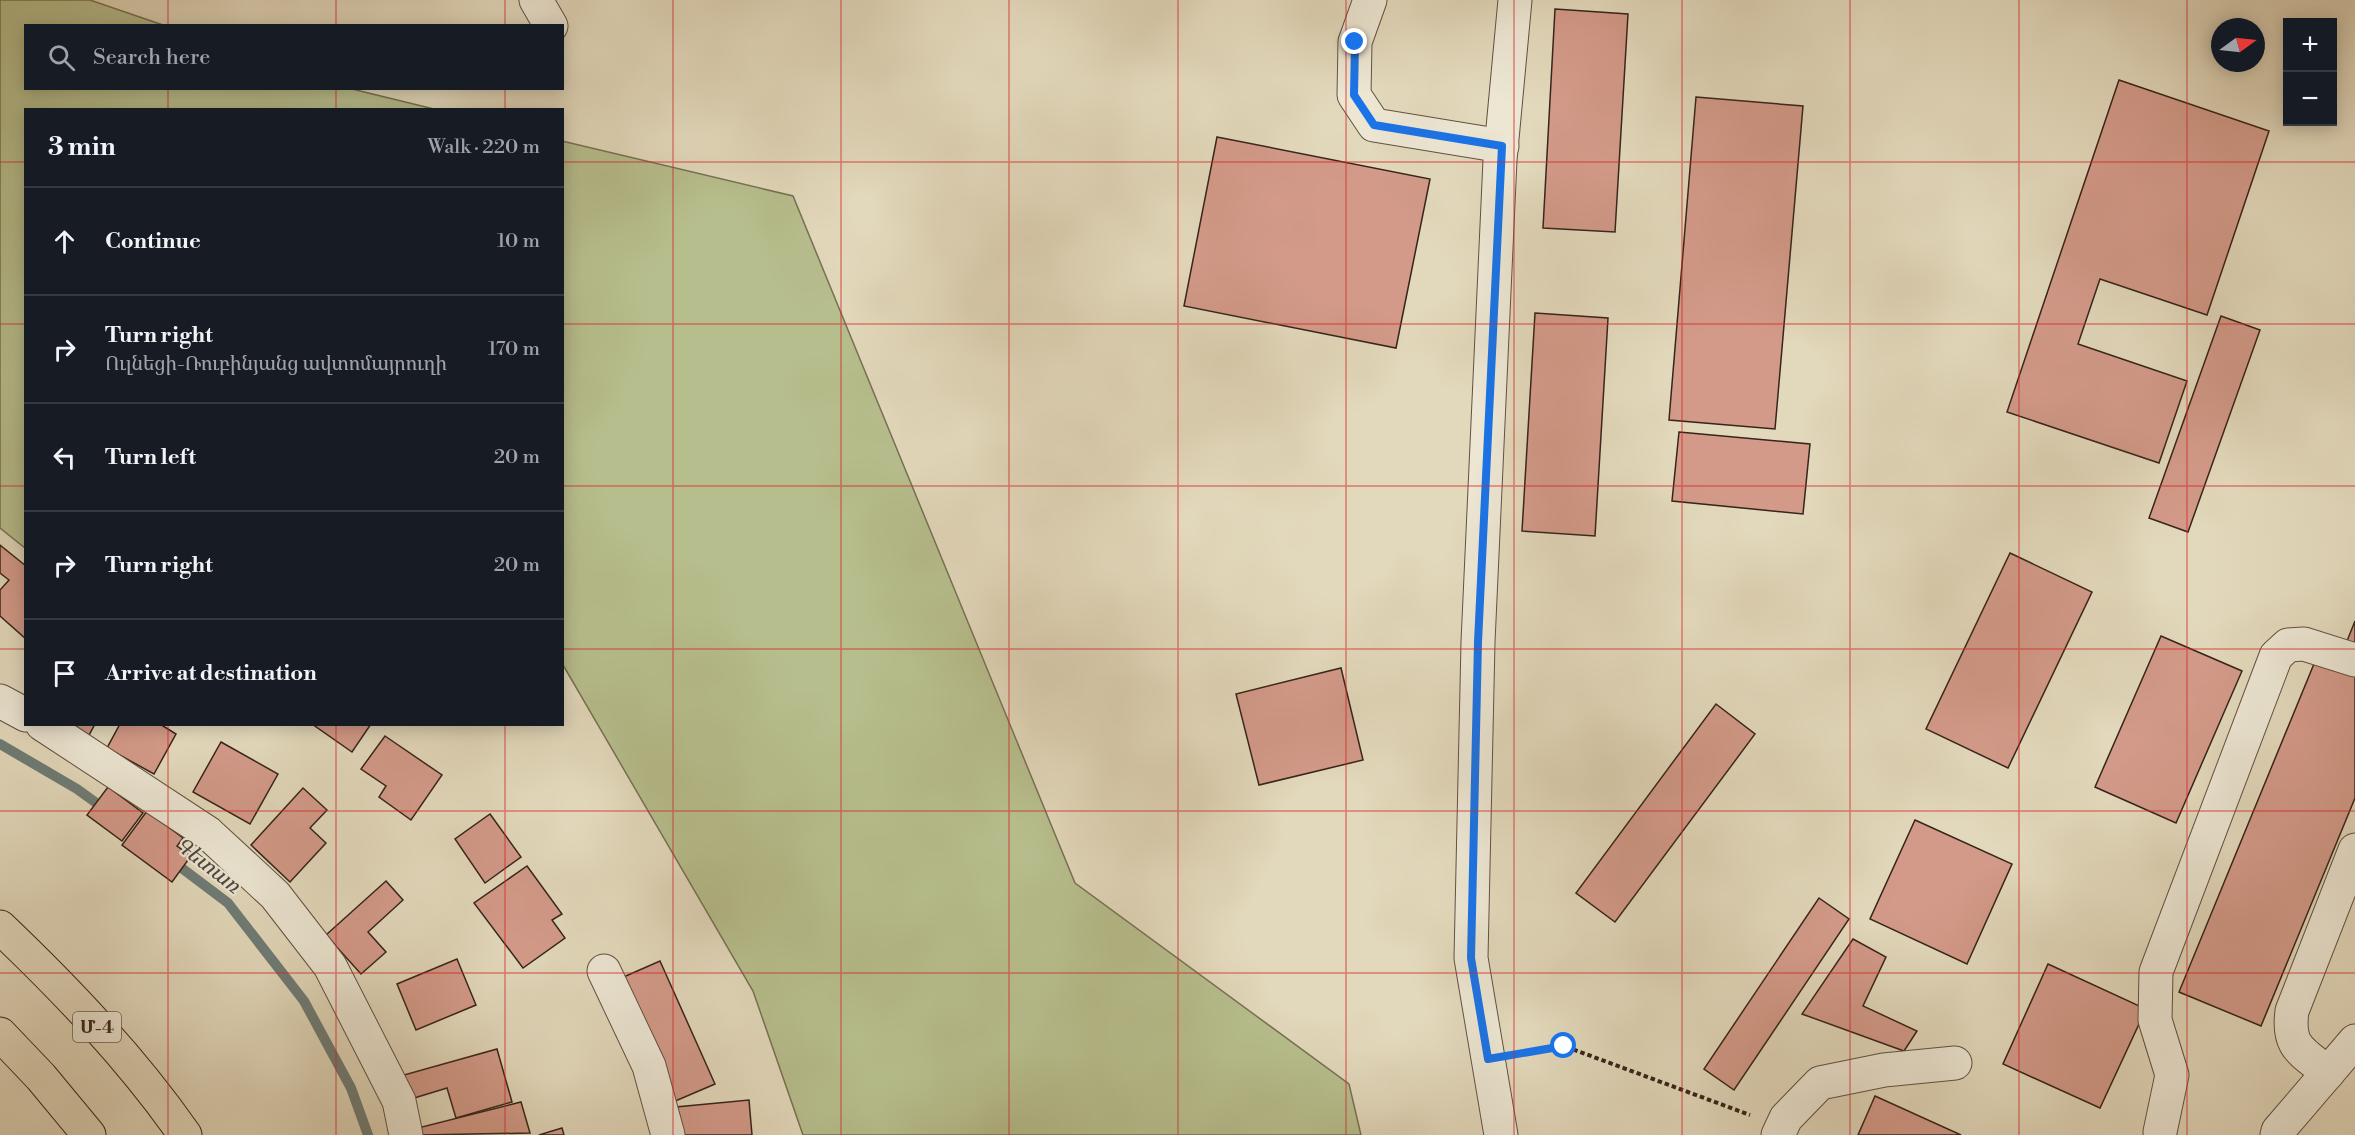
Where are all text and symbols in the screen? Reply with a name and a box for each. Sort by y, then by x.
north arrow [2211,18,2265,72]
map controls [2283,18,2337,126]
button: + [2283,18,2337,72]
search box [24,24,564,90]
route end [1341,28,1367,54]
icon: search [45,41,78,74]
text: Search here [93,44,210,71]
button: − [2283,72,2337,126]
text: 3 min [48,131,116,163]
text: Walk · 220 m [427,135,540,160]
icon: ahead [48,225,81,258]
text: Continue [105,228,201,255]
text: 10 m [497,229,540,254]
text: Turn right [105,322,213,349]
icon: right [48,333,81,366]
text: 170 m [488,337,540,362]
text: Ուլնեցի-Ռուբինյանց ավտոմայրուղի [105,352,447,377]
icon: left [48,441,81,474]
text: Turn left [105,444,196,471]
text: 20 m [494,445,540,470]
icon: right [48,549,81,582]
text: Turn right [105,552,213,579]
text: 20 m [494,553,540,578]
icon: arrive [48,657,81,690]
text: Arrive at destination [105,660,317,687]
water label: Գետառ [170,832,246,900]
road number: Մ-4 [73,1012,121,1042]
route start [1550,1032,1576,1058]

